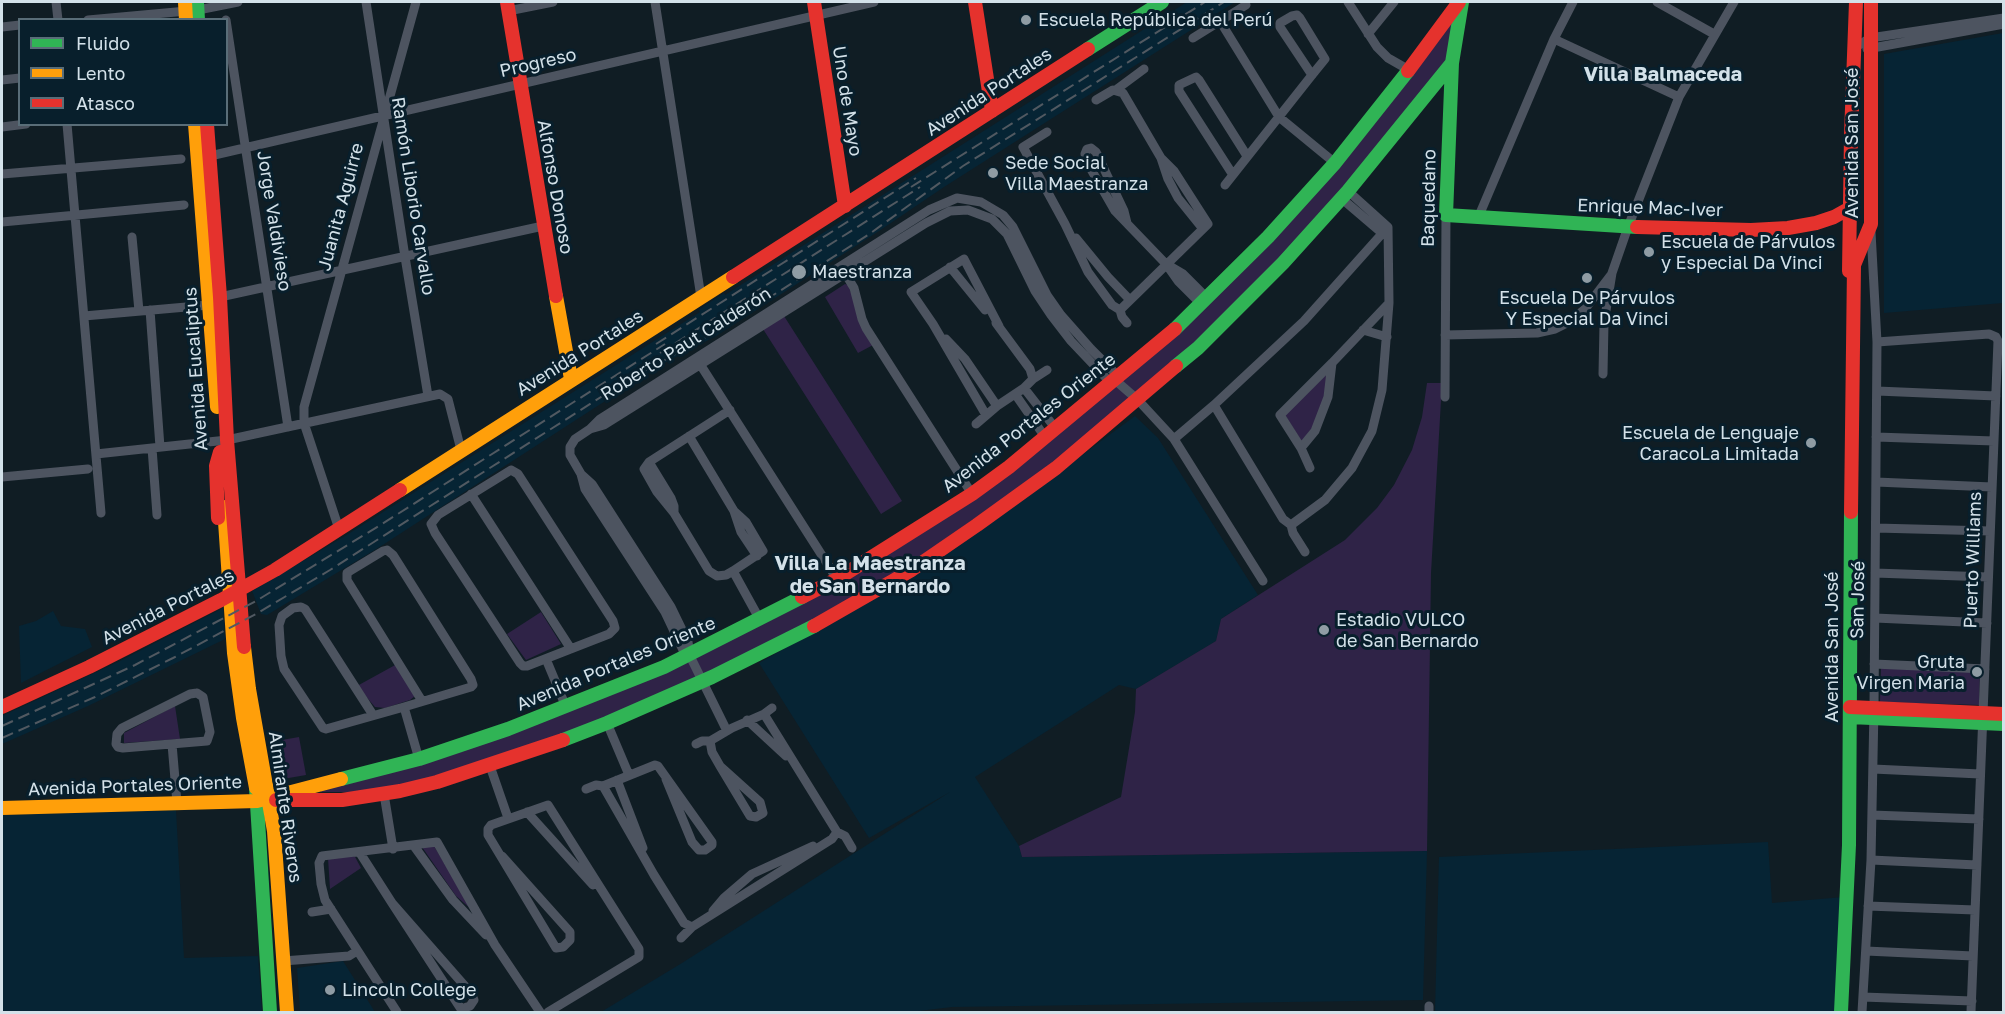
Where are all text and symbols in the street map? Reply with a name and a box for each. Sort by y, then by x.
place label: Escuela República del Perú [1038,9,1272,31]
marker: Escuela República del Perú [1019,13,1033,27]
legend [18,18,228,126]
text: Fluido [76,32,130,54]
street label: Avenida Portales [922,43,1056,141]
street label: Progreso [498,44,578,82]
street label: Uno de Mayo [828,44,866,158]
text: Lento [76,62,125,84]
district label: Villa Balmaceda [1584,63,1742,87]
street label: Avenida San José [1841,68,1863,218]
text: Atasco [76,92,135,114]
street label: Ramón Liborio Carvallo [387,95,439,297]
street label: Alfonso Donoso [533,118,577,256]
street label: Juanita Aguirre [314,141,368,273]
street label: Jorge Valdivieso [252,149,296,293]
street label: Baquedano [1417,149,1441,247]
place label: Sede Social Villa Maestranza [1005,152,1148,195]
marker: Sede Social Villa Maestranza [986,166,1000,180]
street label: Enrique Mac-Iver [1577,195,1723,221]
place label: Escuela de Párvulos y Especial Da Vinci [1661,231,1835,274]
marker: Escuela de Párvulos y Especial Da Vinci [1642,245,1656,259]
place label: Maestranza [812,261,912,283]
marker: Maestranza [790,263,808,281]
marker: Escuela De Párvulos Y Especial Da Vinci [1580,271,1594,285]
street label: Roberto Paut Calderón [597,283,775,405]
street label: Avenida Eucaliptus [180,286,212,452]
place label: Escuela De Párvulos Y Especial Da Vinci [1499,287,1675,330]
street label: Avenida Portales [513,305,647,401]
street label: Avenida Portales Oriente [938,349,1120,497]
place label: Escuela de Lenguaje CaracoLa Limitada [1622,422,1799,464]
marker: Escuela de Lenguaje CaracoLa Limitada [1804,436,1818,450]
street label: Puerto Williams [1960,491,1986,629]
district label: Villa La Maestranza de San Bernardo [774,552,966,599]
street label: San José [1847,561,1869,639]
street label: Avenida Portales [98,564,238,650]
street label: Avenida San José [1821,572,1843,722]
place label: Estadio VULCO de San Bernardo [1336,609,1479,652]
street label: Avenida Portales Oriente [513,612,719,716]
marker: Estadio VULCO de San Bernardo [1317,623,1331,637]
place label: Gruta Virgen Maria [1857,651,1965,694]
marker: Gruta Virgen Maria [1970,665,1984,679]
street label: Almirante Riveros [264,730,306,884]
street label: Avenida Portales Oriente [28,771,242,801]
place label: Lincoln College [342,979,476,1001]
marker: Lincoln College [323,983,337,997]

